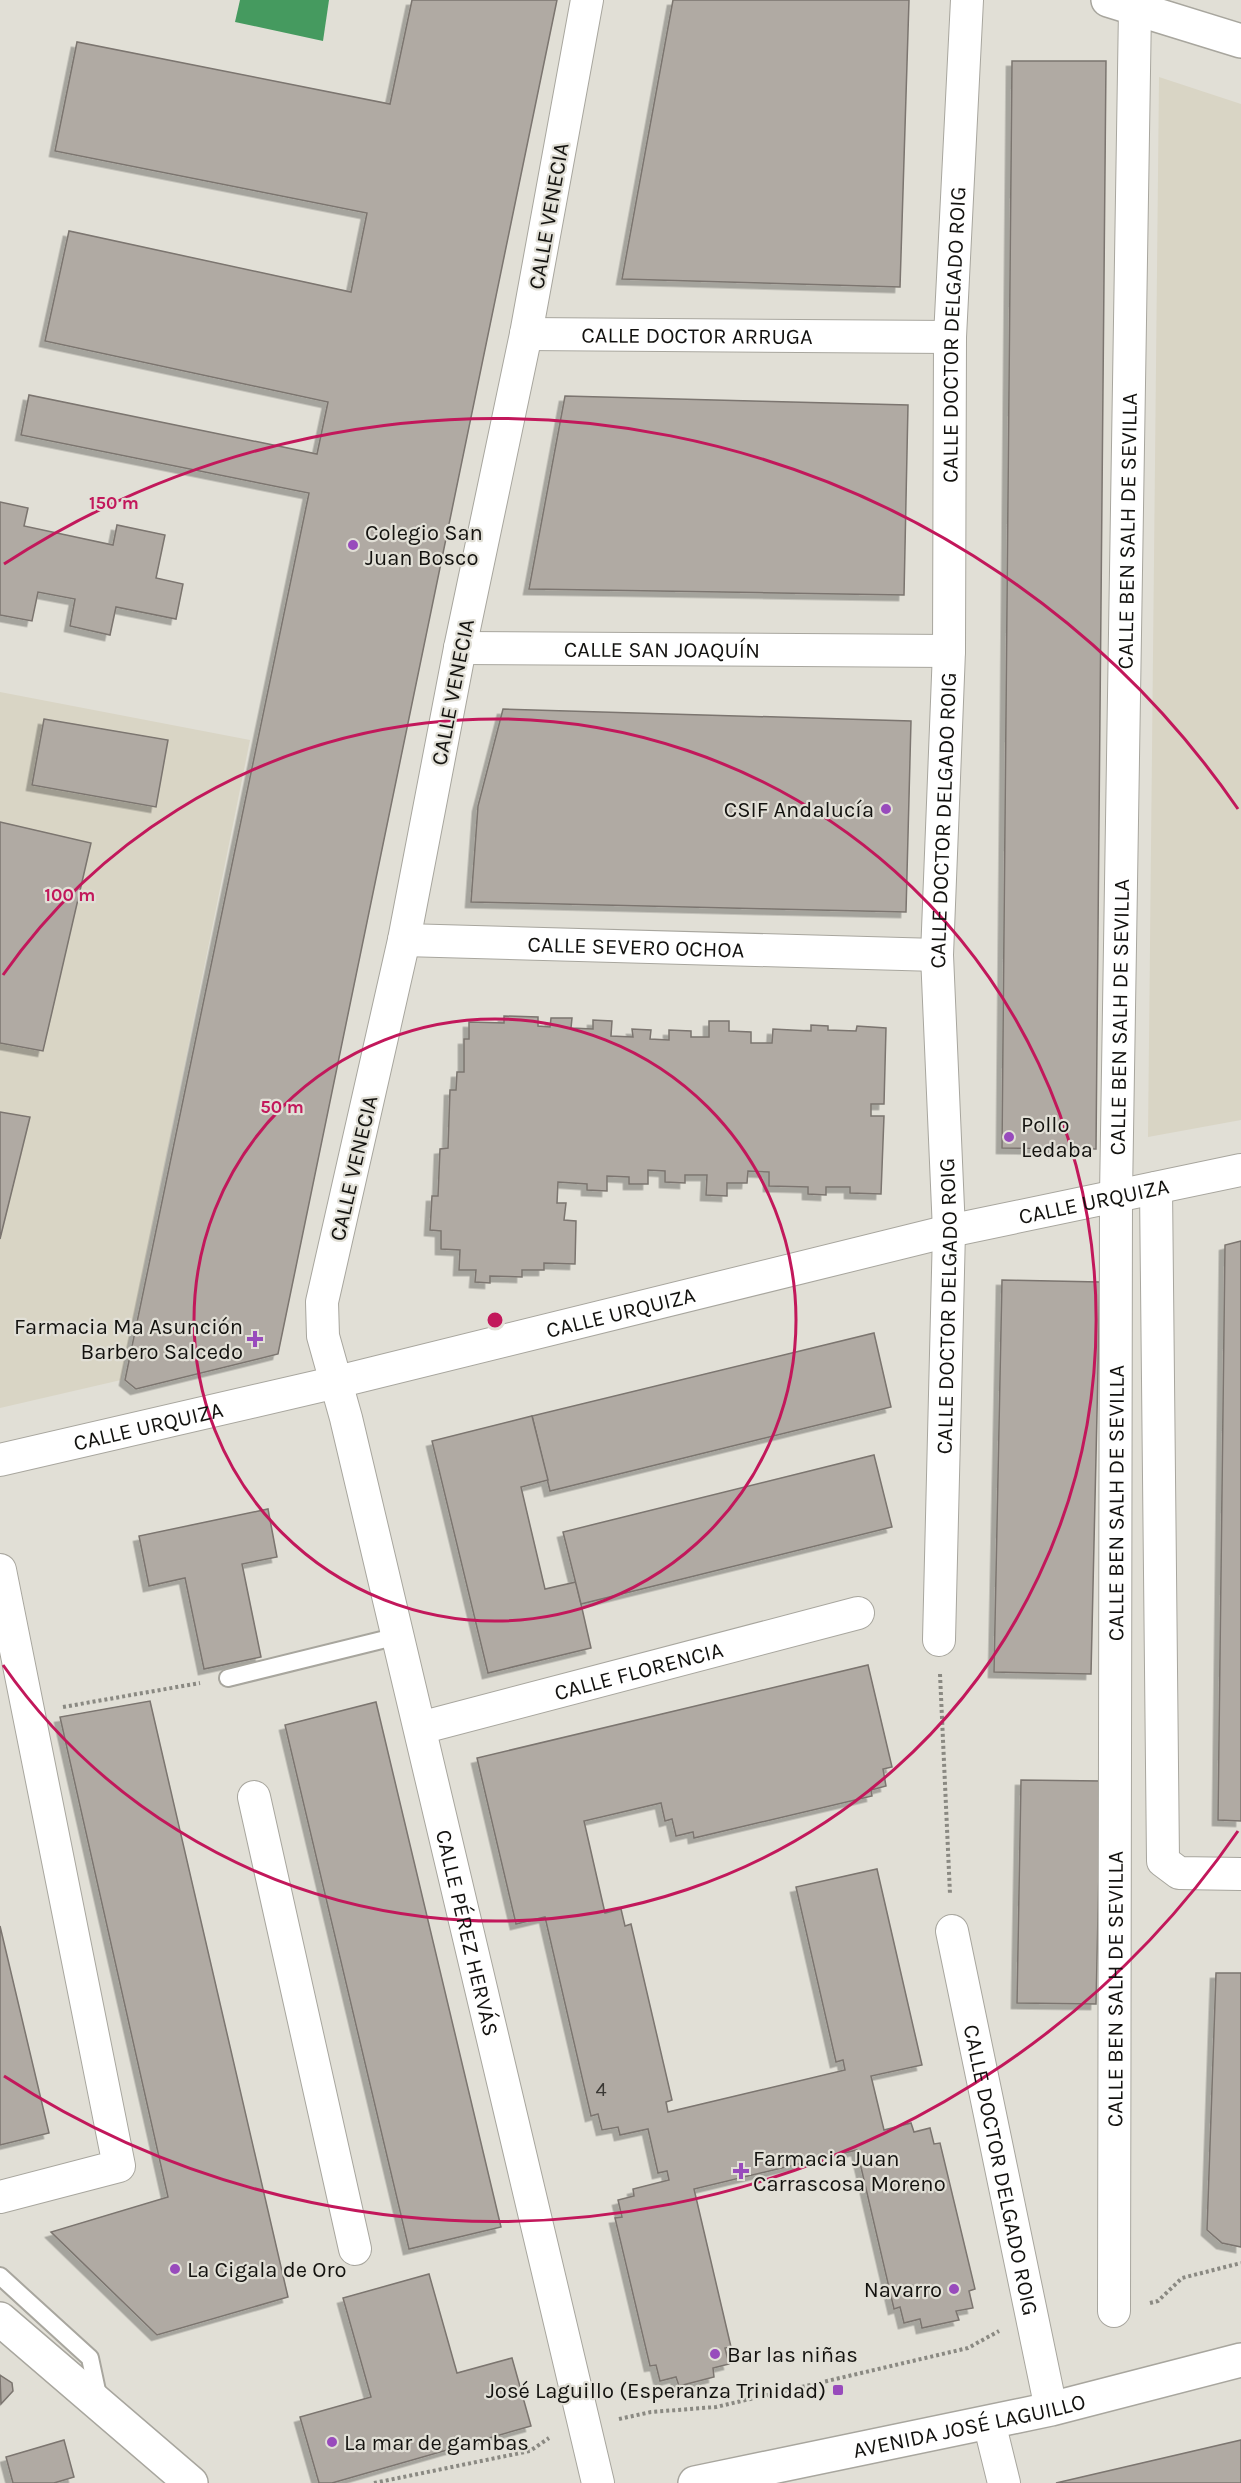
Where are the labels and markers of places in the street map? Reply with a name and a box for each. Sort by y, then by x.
place label: Colegio San Juan Bosco [365,520,483,571]
marker: Colegio San Juan Bosco [346,538,360,552]
place label: CSIF Andalucía [724,797,874,823]
marker: CSIF Andalucía [879,802,893,816]
place label: Pollo Ledaba [1021,1112,1093,1163]
marker: Pollo Ledaba [1002,1130,1016,1144]
centre of rings [485,1310,505,1330]
place label: Farmacia Mª Asunción Barbero Salcedo [14,1314,243,1365]
marker: Farmacia Mª Asunción Barbero Salcedo [248,1332,262,1346]
place label: Farmacia Juan Carrascosa Moreno [753,2146,946,2197]
marker: Farmacia Juan Carrascosa Moreno [734,2164,748,2178]
place label: La Cigala de Oro [187,2257,346,2283]
marker: La Cigala de Oro [168,2262,182,2276]
place label: Navarro [864,2277,942,2303]
marker: Navarro [947,2282,961,2296]
place label: Bar las niñas [727,2342,858,2368]
marker: Bar las niñas [708,2347,722,2361]
place label: José Laguillo (Esperanza Trinidad) [486,2378,826,2404]
marker: José Laguillo (Esperanza Trinidad) [831,2383,845,2397]
place label: La mar de gambas [344,2430,529,2456]
marker: La mar de gambas [325,2435,339,2449]

